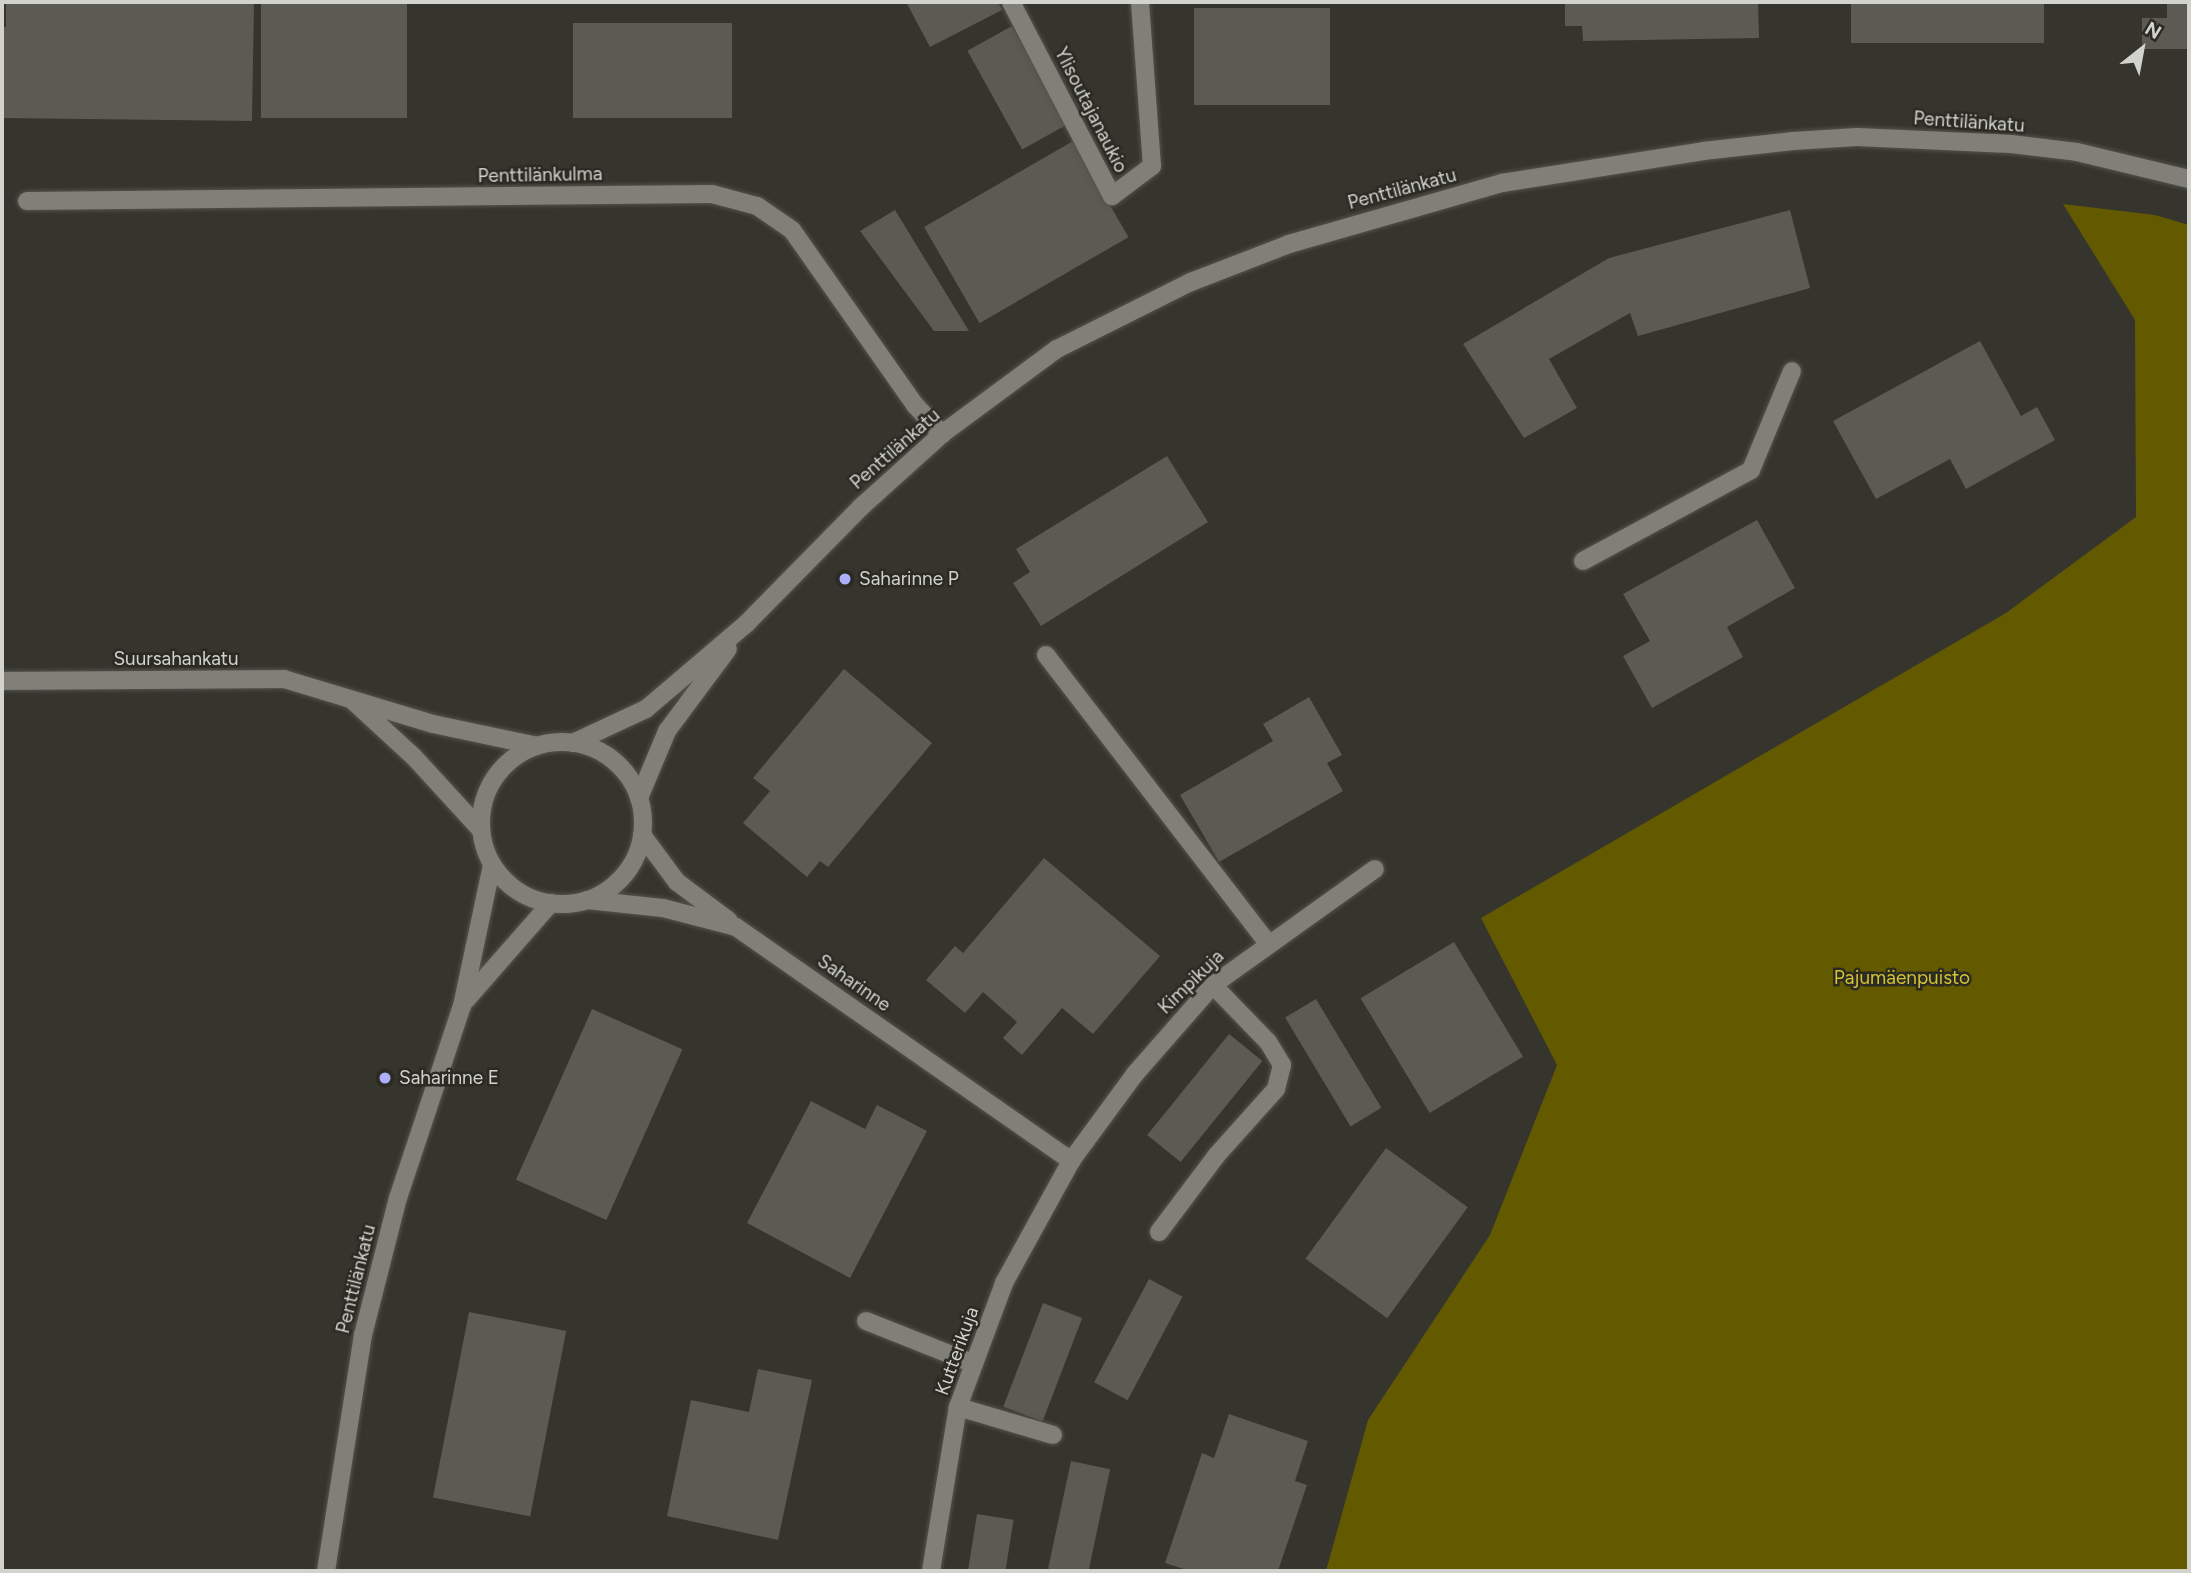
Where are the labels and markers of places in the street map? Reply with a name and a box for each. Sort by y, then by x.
place label: Saharinne P [859,568,959,590]
marker: Saharinne P [837,571,853,587]
place label: Saharinne E [399,1067,499,1089]
marker: Saharinne E [377,1070,393,1086]

